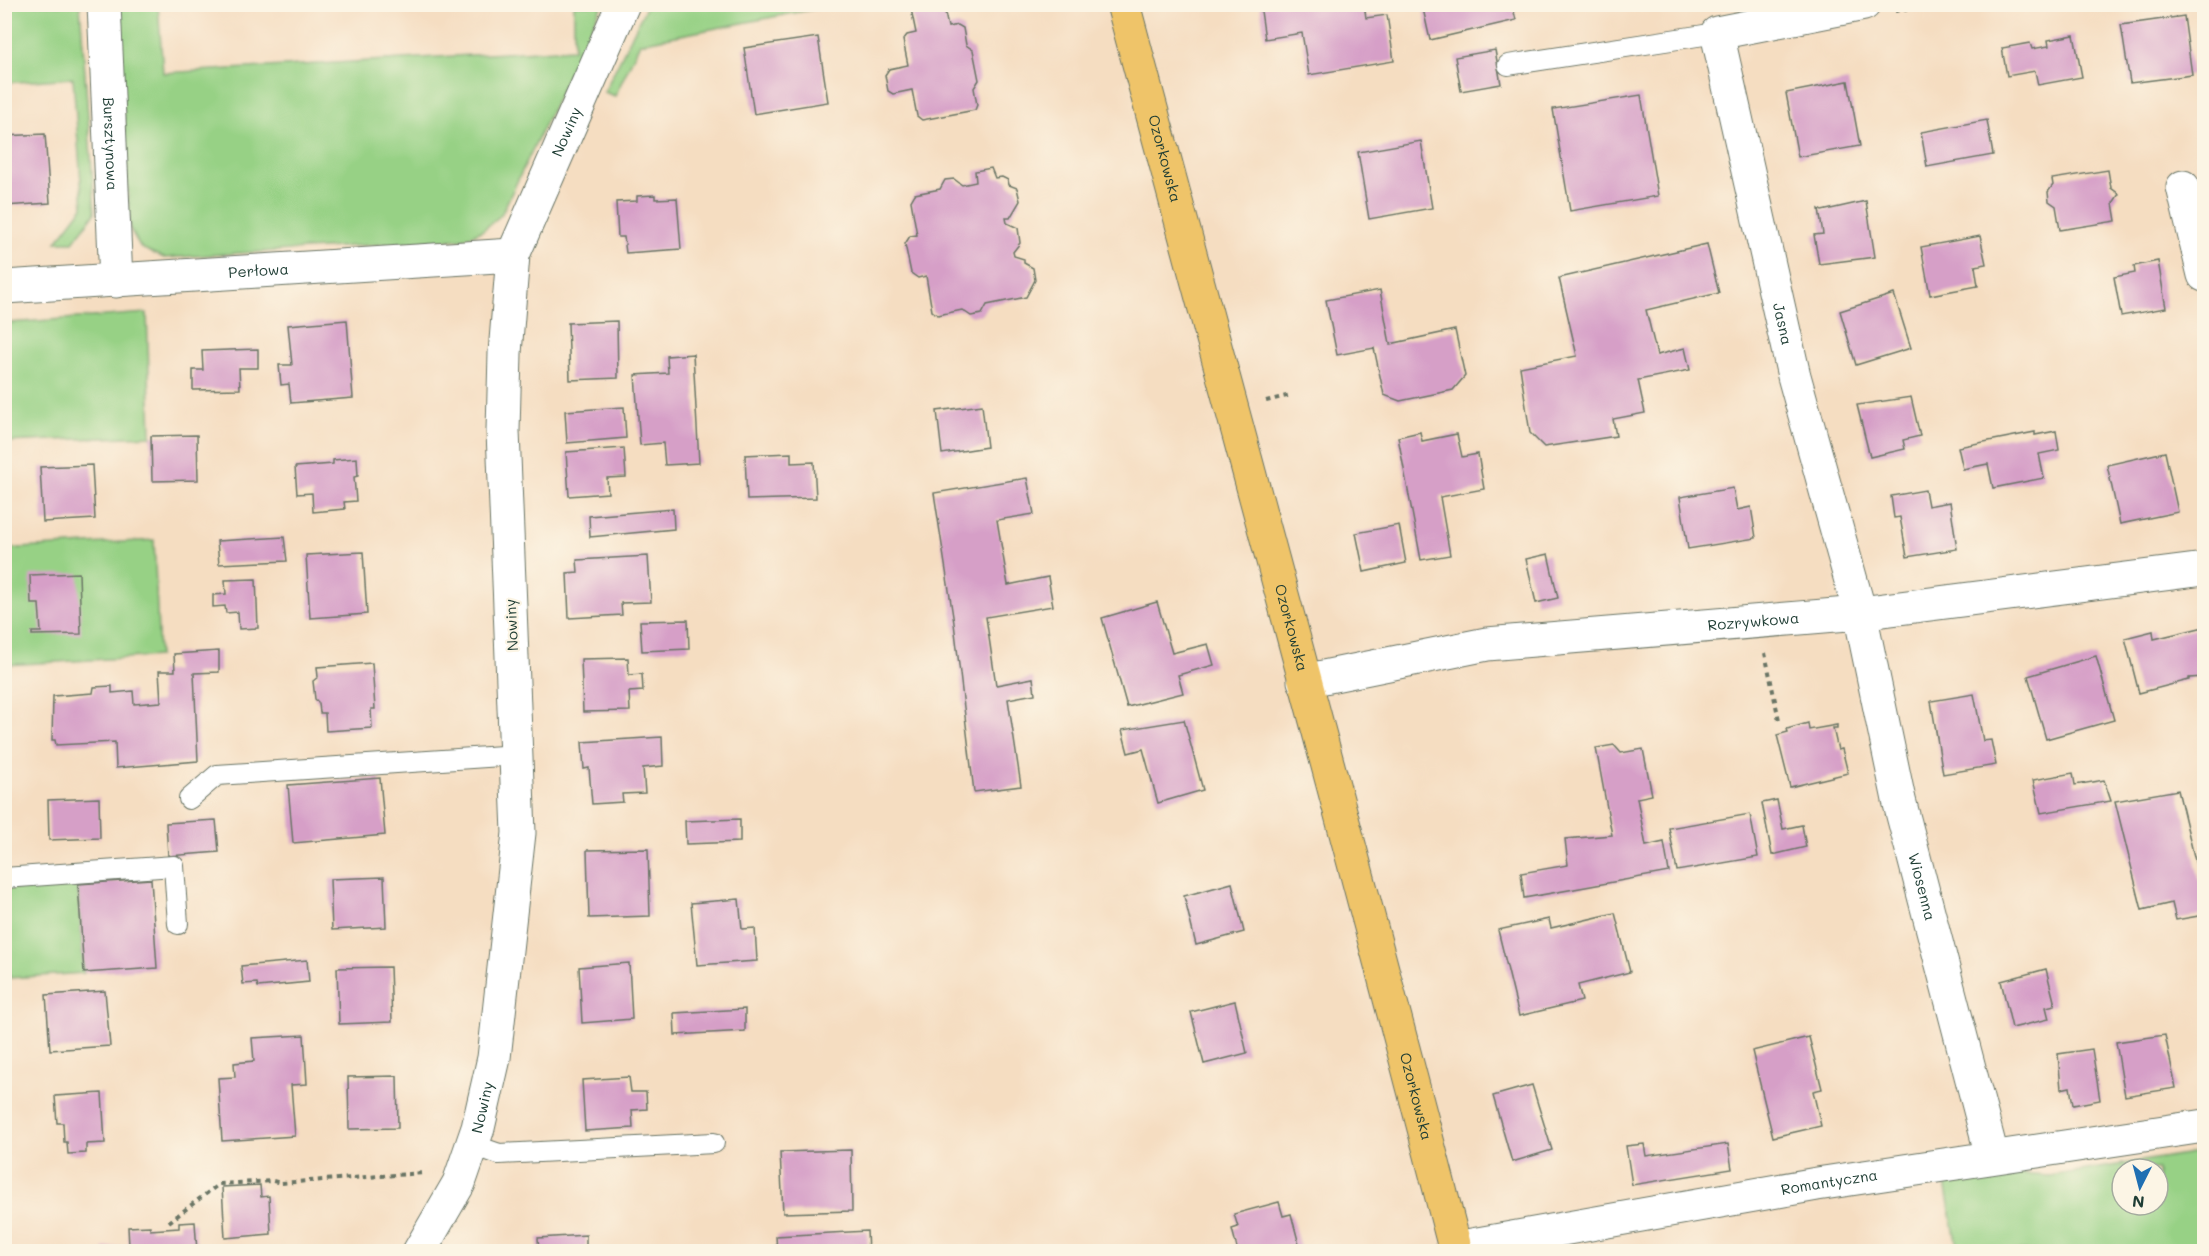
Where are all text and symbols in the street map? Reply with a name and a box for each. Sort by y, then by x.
street label: Bursztynowa [99,97,123,191]
street label: Nowiny [546,104,586,160]
street label: Ozorkowska [1144,112,1187,204]
street label: Perłowa [228,258,289,282]
street label: Jasna [1769,301,1798,347]
street label: Ozorkowska [1271,582,1313,673]
street label: Nowiny [500,598,522,652]
street label: Rozrywkowa [1707,607,1800,635]
street label: Wiosenna [1904,850,1941,922]
street label: Ozorkowska [1396,1050,1438,1142]
street label: Nowiny [466,1079,497,1135]
north arrow [2110,1157,2170,1217]
street label: Romantyczna [1779,1164,1879,1199]
text: N [2131,1191,2146,1213]

